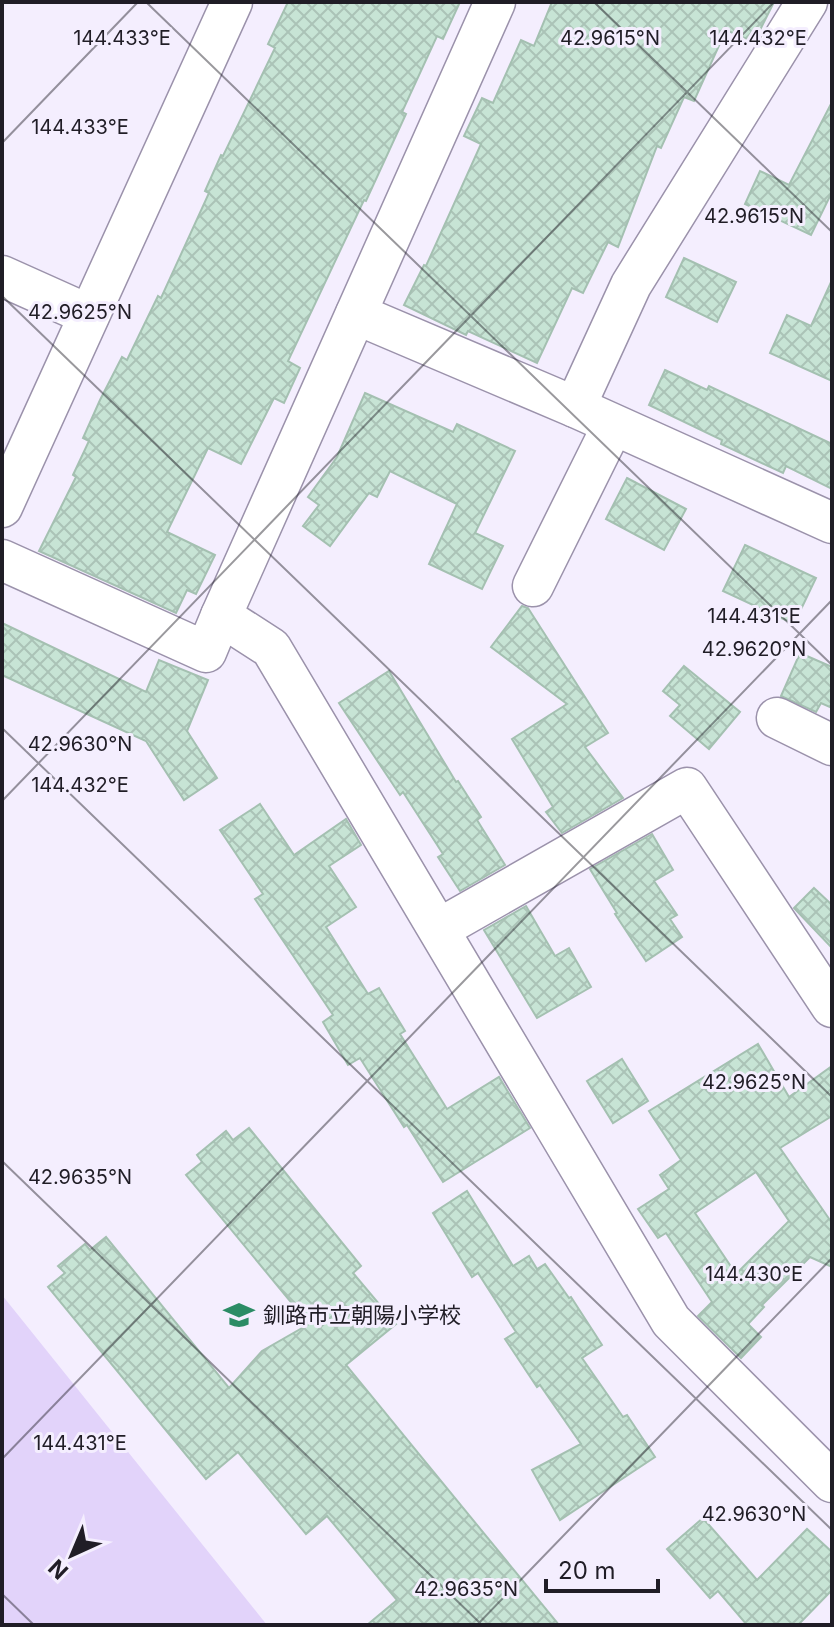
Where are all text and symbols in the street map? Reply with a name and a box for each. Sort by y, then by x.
text: 144.433°E [73,26,171,50]
text: 42.9615°N [560,26,660,50]
text: 144.432°E [709,26,807,50]
text: 144.433°E [31,115,129,139]
text: 42.9615°N [704,204,804,228]
text: 42.9625°N [28,300,132,324]
text: 144.431°E [707,604,801,628]
text: 42.9620°N [702,637,806,661]
text: 42.9630°N [28,732,132,756]
text: 144.432°E [31,773,129,797]
text: 42.9625°N [702,1070,806,1094]
text: 42.9635°N [28,1165,132,1189]
text: 144.430°E [705,1262,803,1286]
school or university icon: 釧路市立朝陽小学校 [222,1298,256,1332]
place label: 釧路市立朝陽小学校 [263,1302,461,1328]
text: 144.431°E [33,1431,127,1455]
text: 42.9630°N [702,1502,806,1526]
north arrow [32,1515,112,1595]
scale bar [546,1543,658,1593]
text: N [43,1554,73,1585]
text: 20 m [558,1556,616,1585]
text: 42.9635°N [414,1577,518,1601]

